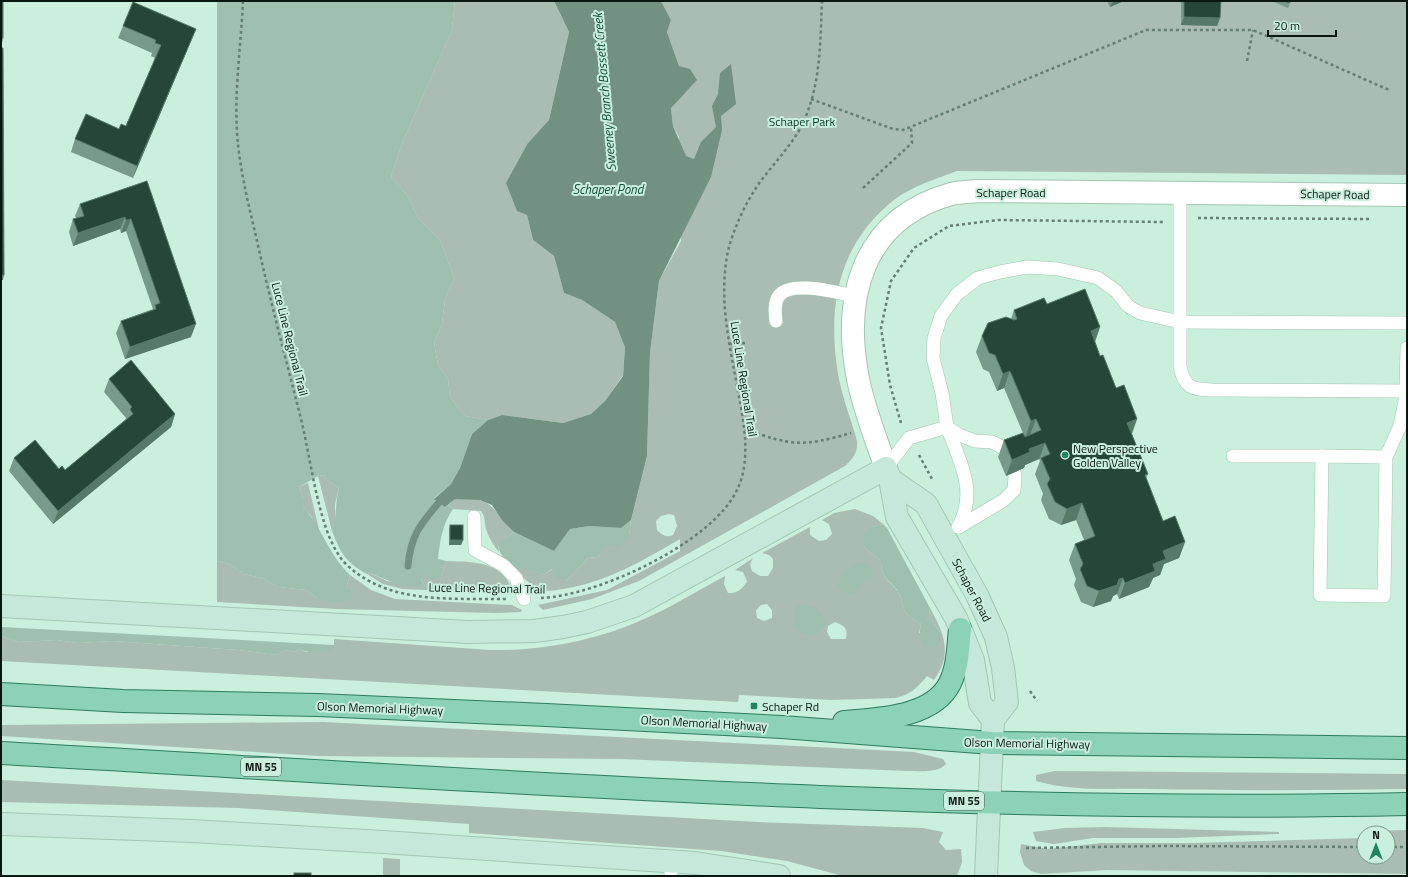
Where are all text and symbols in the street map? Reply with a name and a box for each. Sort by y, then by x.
water label: Sweeney Branch Bassett Creek [587,10,621,172]
scale bar [1268,12,1336,38]
text: 20 m [1274,16,1300,35]
park label: Schaper Park [769,112,835,131]
water label: Schaper Pond [573,179,645,199]
street label: Schaper Road [976,183,1046,202]
street label: Schaper Road [1300,184,1370,204]
street label: Luce Line Regional Trail [267,280,313,398]
street label: Luce Line Regional Trail [725,320,763,438]
place label: New Perspective Golden Valley [1073,439,1158,472]
marker: New Perspective Golden Valley [1060,450,1070,460]
street label: Schaper Road [947,555,997,625]
street label: Luce Line Regional Trail [429,577,545,599]
street label: Olson Memorial Highway [316,696,444,720]
place label: Schaper Rd [762,697,819,716]
marker: Schaper Rd [749,701,759,711]
street label: Olson Memorial Highway [640,710,768,736]
street label: Olson Memorial Highway [964,732,1091,754]
road number: MN 55 [241,758,281,776]
road number: MN 55 [944,792,984,810]
north arrow [1356,825,1396,865]
text: N [1372,827,1380,843]

